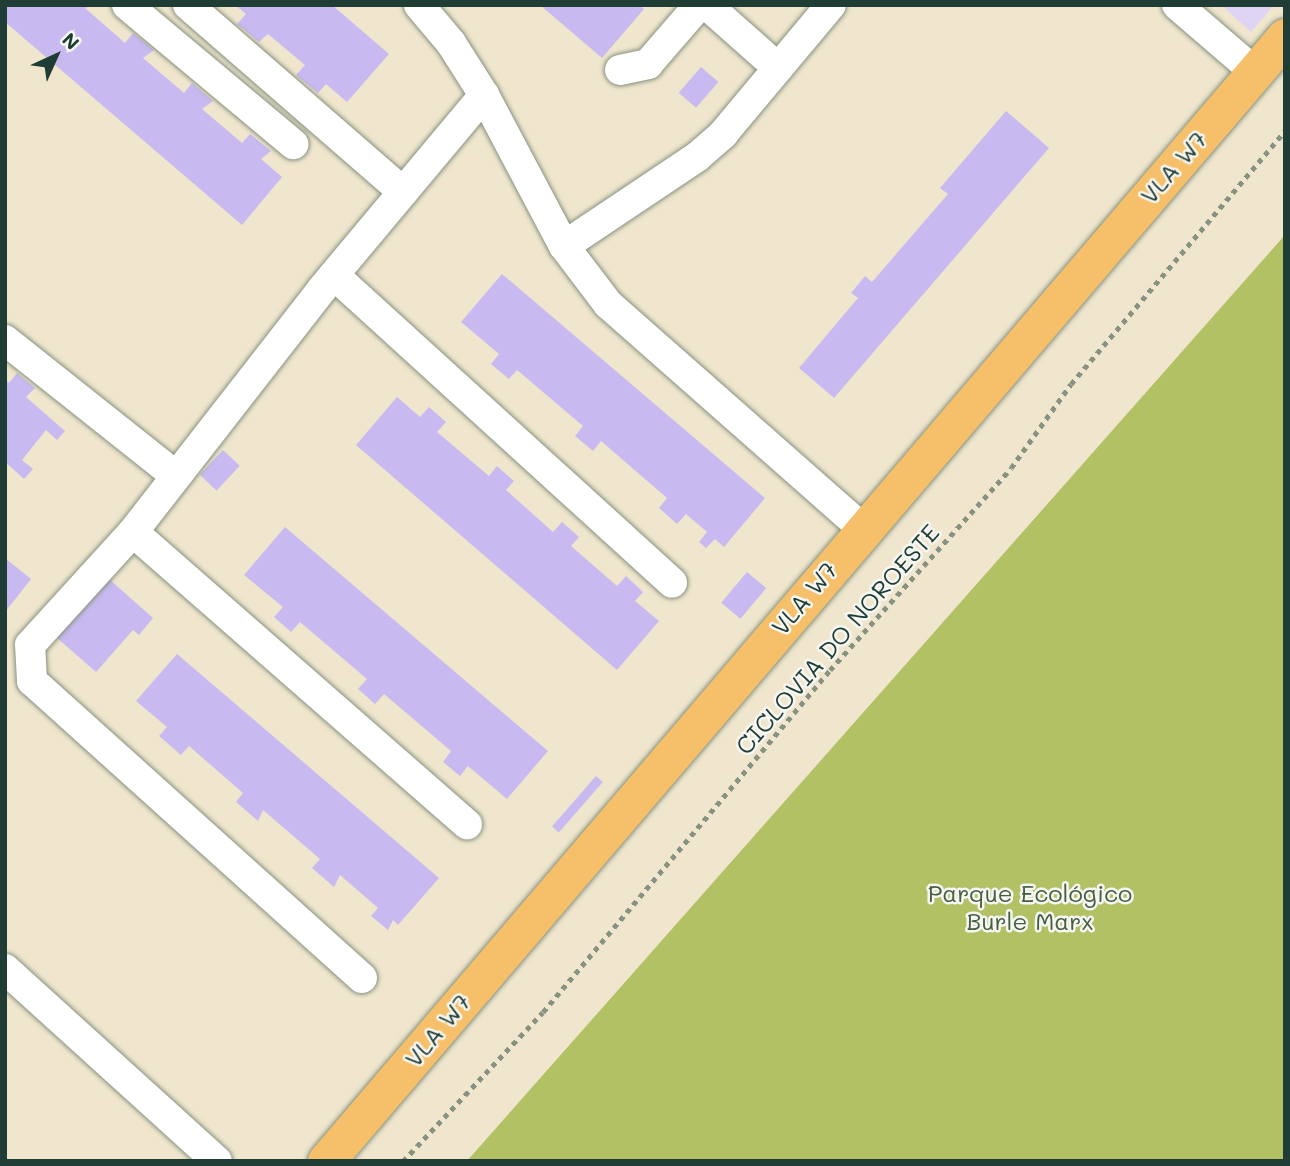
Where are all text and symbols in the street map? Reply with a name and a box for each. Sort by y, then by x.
north arrow [21,21,91,91]
text: N [57,27,85,55]
street label: VLA W7 [1134,125,1212,209]
street label: CICLOVIA DO NOROESTE [729,518,945,760]
street label: VLA W7 [765,556,843,640]
park label: Parque Ecológico Burle Marx [928,879,1132,935]
street label: VLA W7 [398,988,476,1072]

